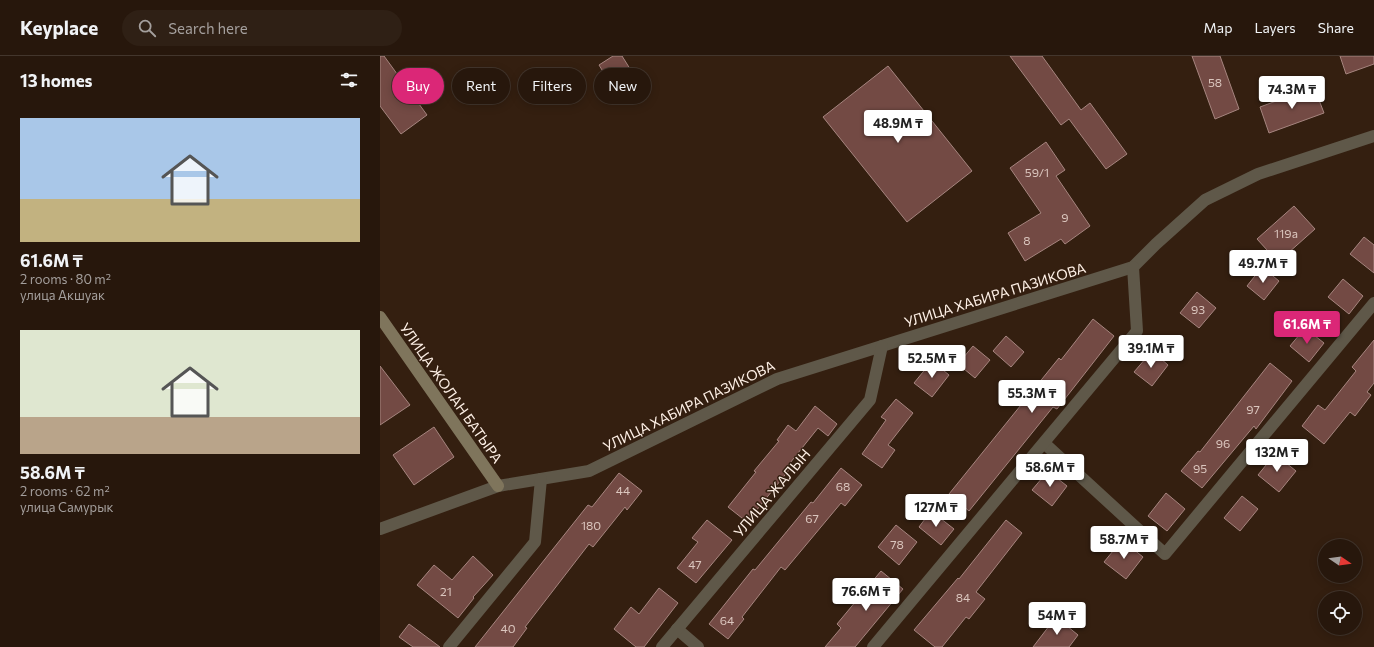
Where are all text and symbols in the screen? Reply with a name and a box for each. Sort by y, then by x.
search box [122,10,402,46]
text: Keyplace [20,16,98,39]
icon: search [136,17,158,39]
text: Search here [168,19,248,37]
text: Map [1204,19,1232,36]
text: Layers [1254,19,1296,36]
text: Share [1318,19,1354,36]
chip: Buy [392,68,444,104]
chip: Rent [452,68,510,104]
chip: Filters [518,68,586,104]
chip: New [594,68,651,104]
icon: filters [338,69,360,91]
text: 13 homes [20,70,93,91]
house number: 58 [1208,75,1222,89]
pin: 74.3M ₸ [1255,76,1329,110]
text: 74.3M ₸ [1268,81,1316,97]
pin: 48.9M ₸ [861,110,935,144]
text: 48.9M ₸ [873,115,923,131]
icon: home [154,144,226,216]
house number: 59/1 [1025,165,1049,179]
house number: 9 [1061,210,1069,224]
house number: 119а [1274,226,1298,240]
house number: 8 [1023,233,1031,247]
text: 61.6M ₸ [20,250,83,271]
pin: 49.7M ₸ [1226,250,1300,284]
text: 49.7M ₸ [1238,255,1288,271]
street label: УЛИЦА ХАБИРА ПАЗИКОВА [902,259,1088,330]
text: 2 rooms · 80 m² [20,271,111,287]
text: улица Акшуак [20,287,105,303]
house number: 93 [1191,302,1205,316]
pin: 61.6M ₸ [1270,311,1344,345]
text: 61.6M ₸ [1283,316,1331,332]
street label: УЛИЦА ЖОЛАН БАТЫРА [396,319,507,466]
pin: 39.1M ₸ [1114,335,1188,369]
text: 39.1M ₸ [1128,340,1174,356]
pin: 52.5M ₸ [895,345,969,379]
text: 52.5M ₸ [908,350,956,366]
icon: home [154,356,226,428]
street label: УЛИЦА ХАБИРА ПАЗИКОВА [600,356,778,455]
pin: 55.3M ₸ [995,380,1069,414]
text: 55.3M ₸ [1008,385,1056,401]
house number: 97 [1246,402,1260,416]
house number: 96 [1216,436,1230,450]
pin: 132M ₸ [1244,439,1310,473]
text: 132M ₸ [1255,444,1299,460]
street label: УЛИЦА ЖАЛЫН [730,445,813,540]
pin: 58.6M ₸ [1013,454,1087,488]
text: 58.6M ₸ [1025,459,1075,475]
house number: 95 [1193,461,1207,475]
text: 58.6M ₸ [20,462,85,483]
house number: 68 [836,479,850,493]
text: 2 rooms · 62 m² [20,483,110,499]
house number: 44 [616,483,630,497]
pin: 127M ₸ [903,494,969,528]
text: улица Самурык [20,499,114,515]
text: 127M ₸ [914,499,958,515]
house number: 67 [805,511,819,525]
house number: 180 [581,518,601,532]
pin: 58.7M ₸ [1087,526,1161,560]
text: 58.7M ₸ [1100,531,1148,547]
house number: 78 [890,537,904,551]
north arrow [1318,539,1362,583]
map controls [1318,539,1362,635]
house number: 47 [688,557,702,571]
pin: 76.6M ₸ [829,578,903,612]
text: 76.6M ₸ [841,583,891,599]
house number: 21 [440,584,452,598]
house number: 84 [956,590,970,604]
button: locate [1318,591,1362,635]
pin: 54M ₸ [1029,602,1085,636]
text: 54M ₸ [1038,607,1076,623]
house number: 64 [720,613,734,627]
house number: 40 [500,621,516,635]

